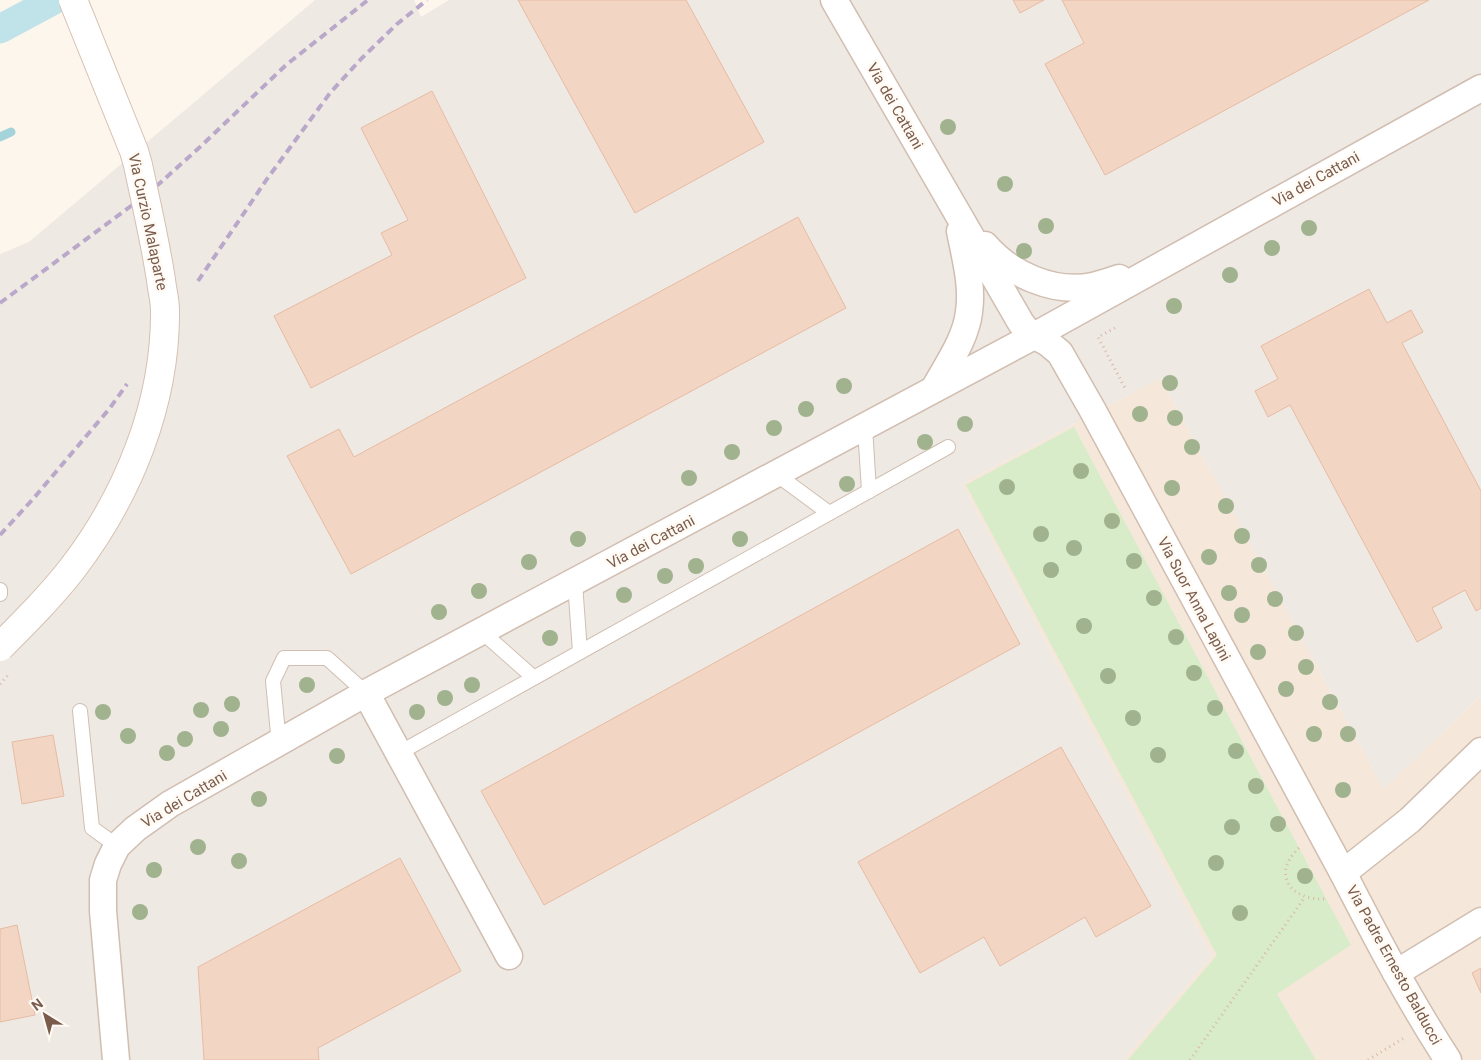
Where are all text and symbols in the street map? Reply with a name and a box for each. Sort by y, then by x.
street label: Via dei Cattani [863,60,927,152]
street label: Via dei Cattani [1269,148,1363,210]
street label: Via Curzio Malaparte [125,152,171,292]
street label: Via dei Cattani [604,511,698,573]
street label: Via Suor Anna Lapini [1154,534,1234,664]
street label: Via dei Cattani [138,766,230,832]
street label: Via Padre Ernesto Balducci [1343,882,1445,1048]
north arrow [20,990,70,1040]
text: N [28,995,46,1014]

